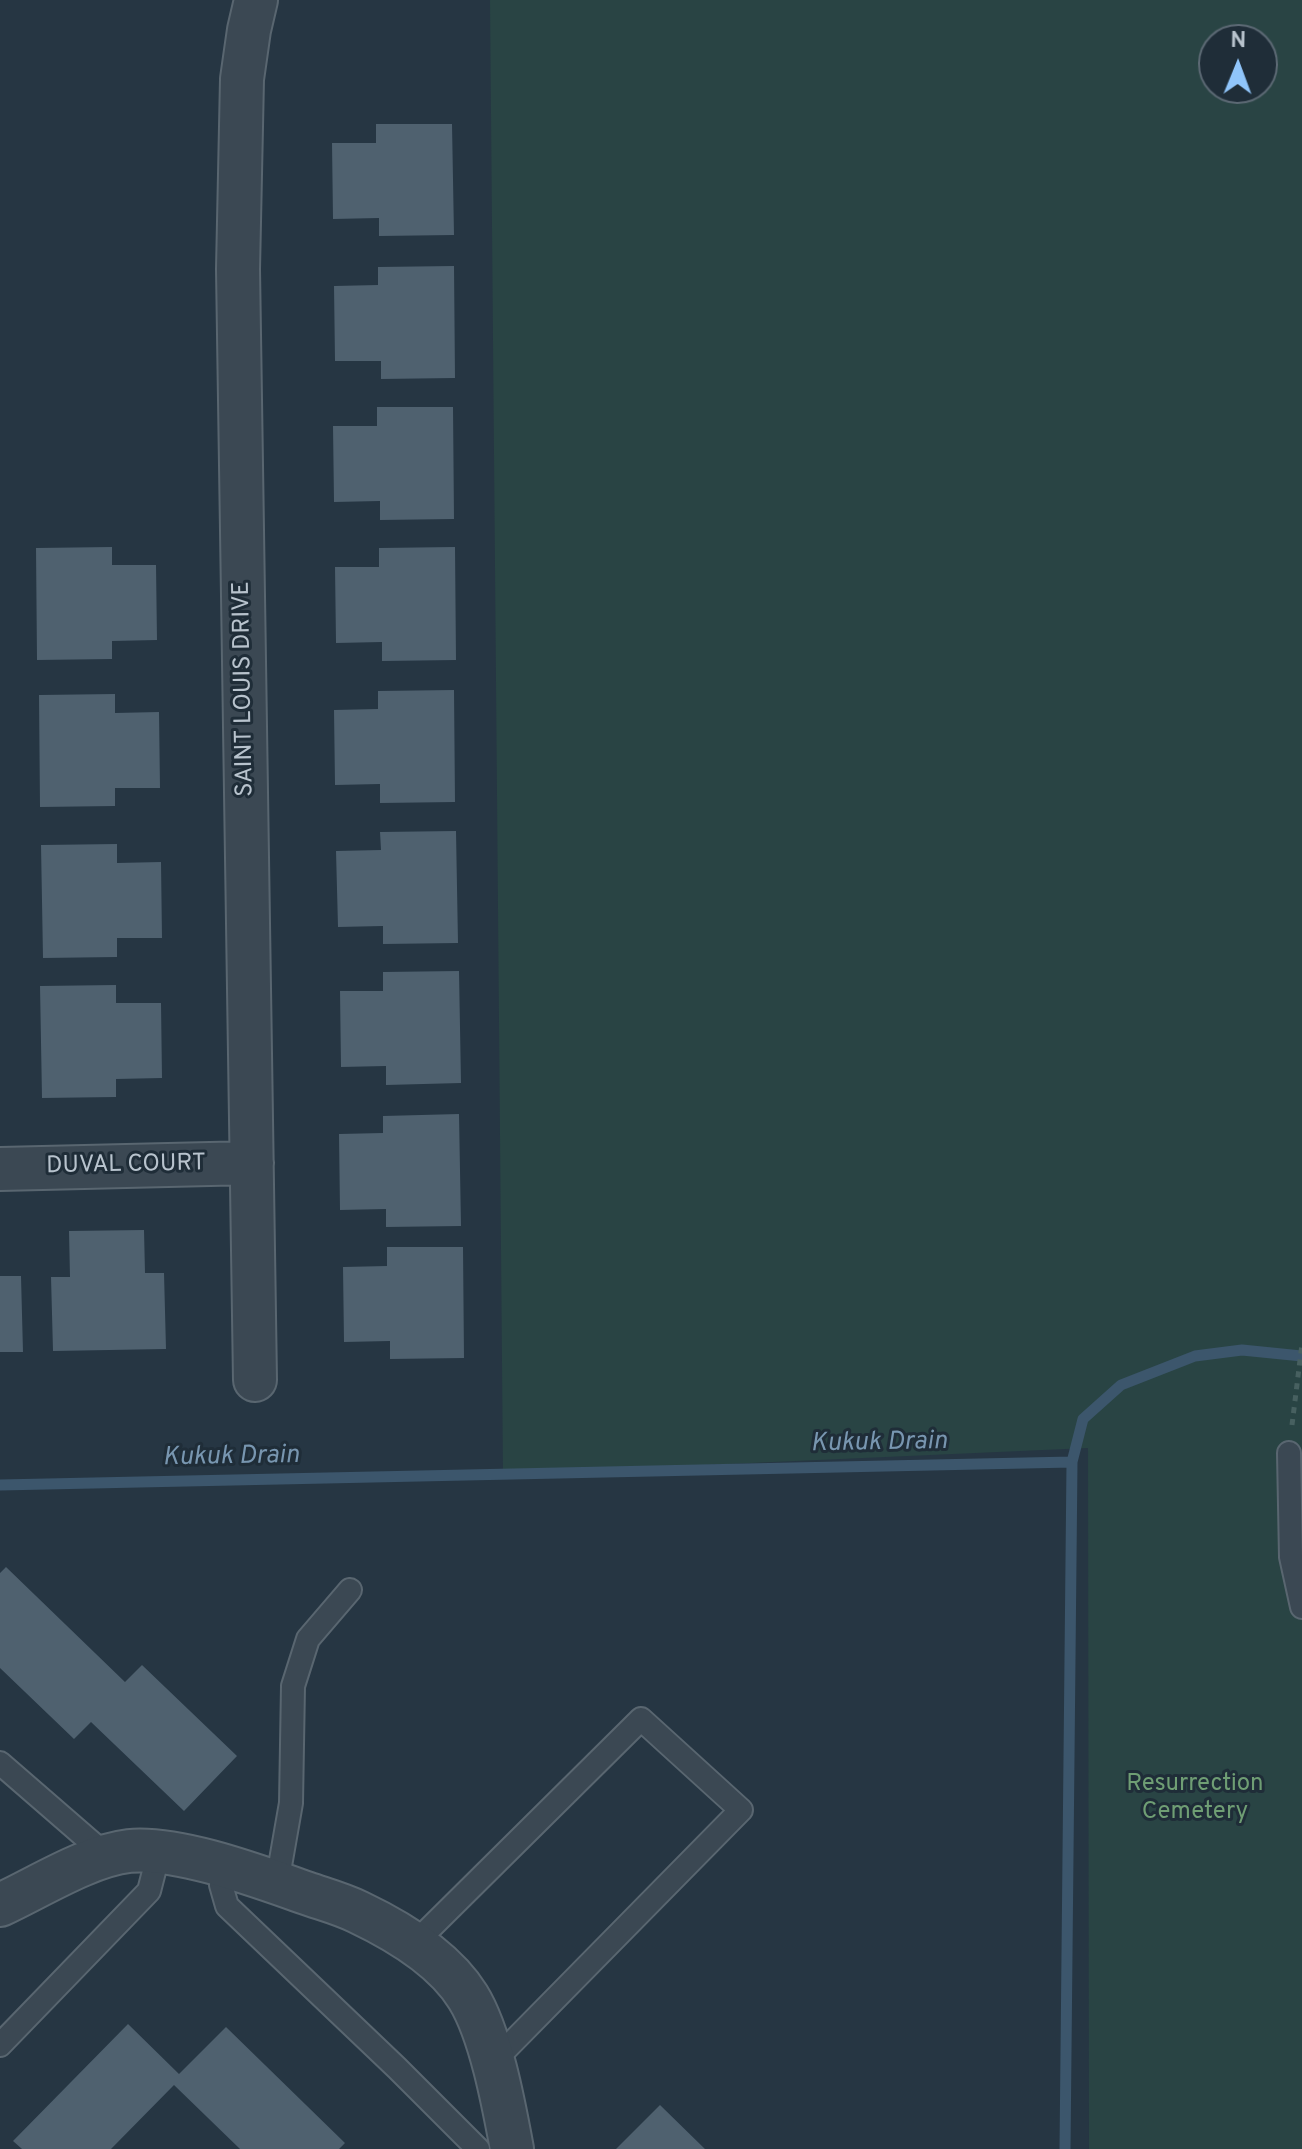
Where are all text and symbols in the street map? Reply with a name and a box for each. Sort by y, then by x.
north arrow [1198,24,1278,104]
text: N [1230,28,1247,55]
street label: SAINT LOUIS DRIVE [229,581,261,797]
street label: DUVAL COURT [46,1150,206,1182]
water label: Kukuk Drain [810,1427,948,1461]
water label: Kukuk Drain [162,1441,300,1475]
park label: Resurrection Cemetery [1126,1771,1264,1827]

